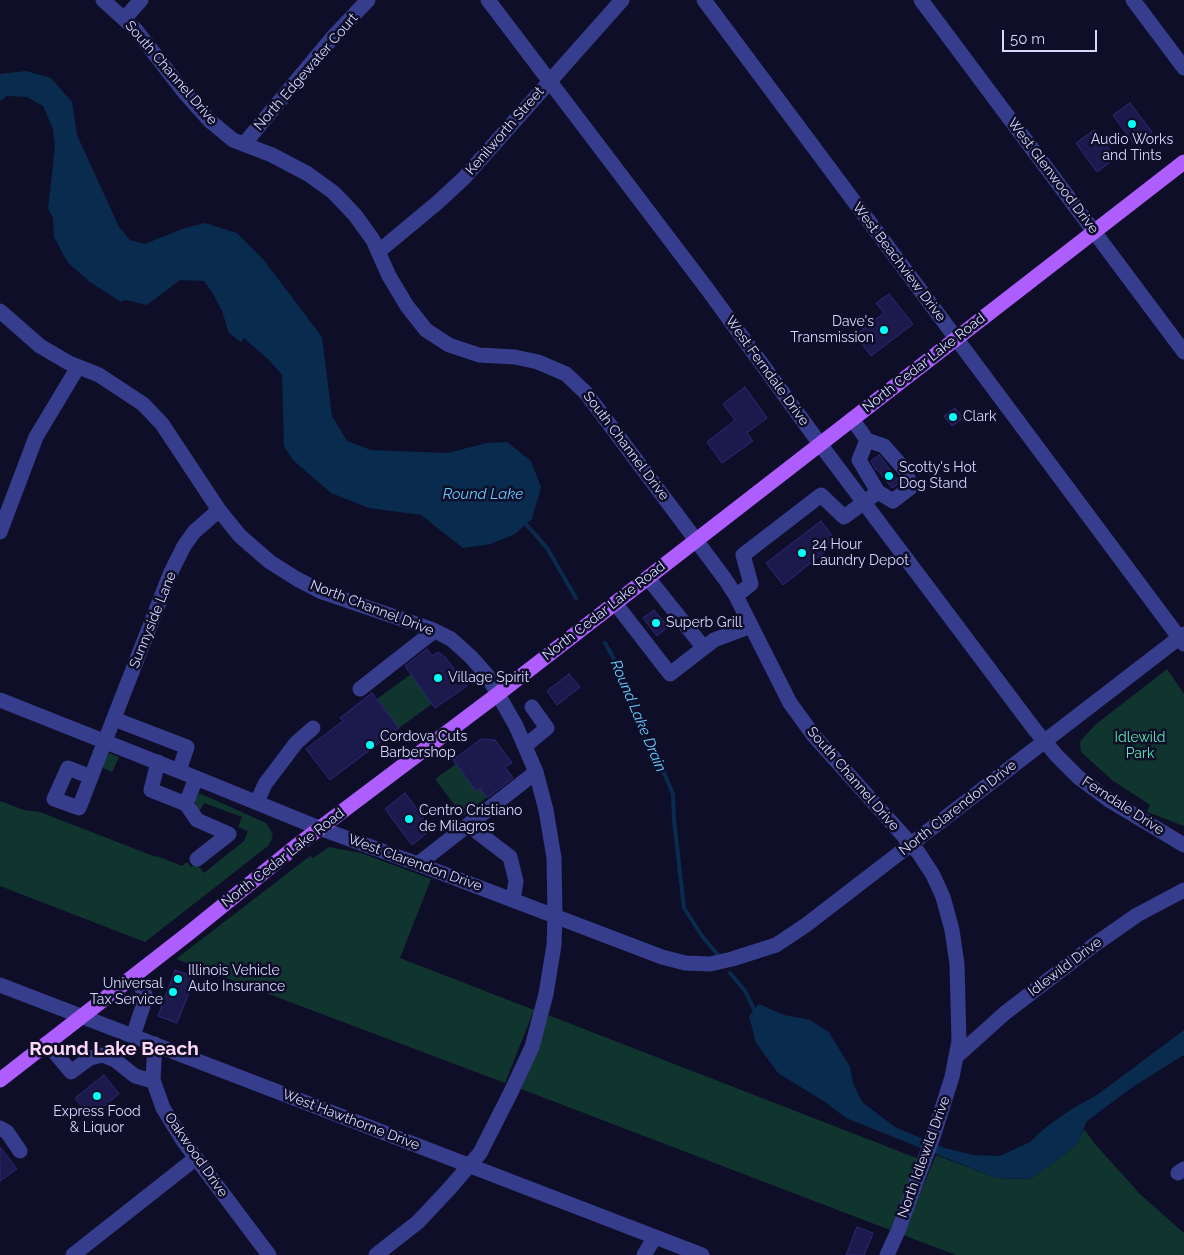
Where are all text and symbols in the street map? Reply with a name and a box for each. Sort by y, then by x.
street label: North Edgewater Court [250,10,362,134]
street label: South Channel Drive [121,18,221,128]
scale bar [1004,20,1099,52]
text: 50 m [1010,30,1045,48]
street label: Kenilworth Street [462,84,548,178]
street label: West Glenwood Drive [1004,115,1102,237]
marker: Audio Works and Tints [1126,118,1138,130]
place label: Audio Works and Tints [1091,132,1173,164]
street label: West Beachview Drive [849,199,949,325]
street label: North Cedar Lake Road [859,310,989,416]
street label: West Ferndale Drive [722,313,812,429]
place label: Dave's Transmission [790,314,874,347]
marker: Dave's Transmission [878,324,890,336]
street label: South Channel Drive [579,388,673,504]
place label: Clark [963,409,996,425]
marker: Clark [947,411,959,423]
place label: Scotty's Hot Dog Stand [899,460,976,492]
marker: Scotty's Hot Dog Stand [883,470,895,482]
water label: Round Lake [443,485,523,503]
place label: 24 Hour Laundry Depot [812,537,909,570]
marker: 24 Hour Laundry Depot [796,547,808,559]
street label: North Cedar Lake Road [539,558,669,664]
street label: Sunnyside Lane [126,569,180,671]
street label: North Channel Drive [308,577,436,639]
place label: Superb Grill [666,615,742,631]
marker: Superb Grill [650,617,662,629]
water label: Round Lake Drain [606,657,670,775]
place label: Village Spirit [448,670,529,686]
marker: Village Spirit [432,672,444,684]
street label: South Channel Drive [803,724,903,834]
place label: Cordova Cuts Barbershop [380,729,467,762]
park label: Idlewild Park [1115,730,1165,762]
marker: Cordova Cuts Barbershop [364,739,376,751]
street label: North Clarendon Drive [896,757,1020,859]
street label: Ferndale Drive [1079,773,1167,839]
place label: Centro Cristiano de Milagros [419,803,522,836]
street label: North Cedar Lake Road [218,805,348,911]
marker: Centro Cristiano de Milagros [403,813,415,825]
street label: West Clarendon Drive [346,831,484,895]
street label: Idlewild Drive [1025,934,1105,1000]
place label: Illinois Vehicle Auto Insurance [188,963,285,996]
marker: Illinois Vehicle Auto Insurance [172,973,184,985]
place label: Universal Tax Service [90,976,163,1009]
marker: Universal Tax Service [167,986,179,998]
district label: Round Lake Beach [29,1038,199,1060]
street label: West Hawthorne Drive [280,1086,422,1154]
marker: Express Food & Liquor [91,1090,103,1102]
street label: North Idlewild Drive [894,1094,954,1220]
place label: Express Food & Liquor [53,1104,141,1136]
street label: Oakwood Drive [161,1110,231,1200]

